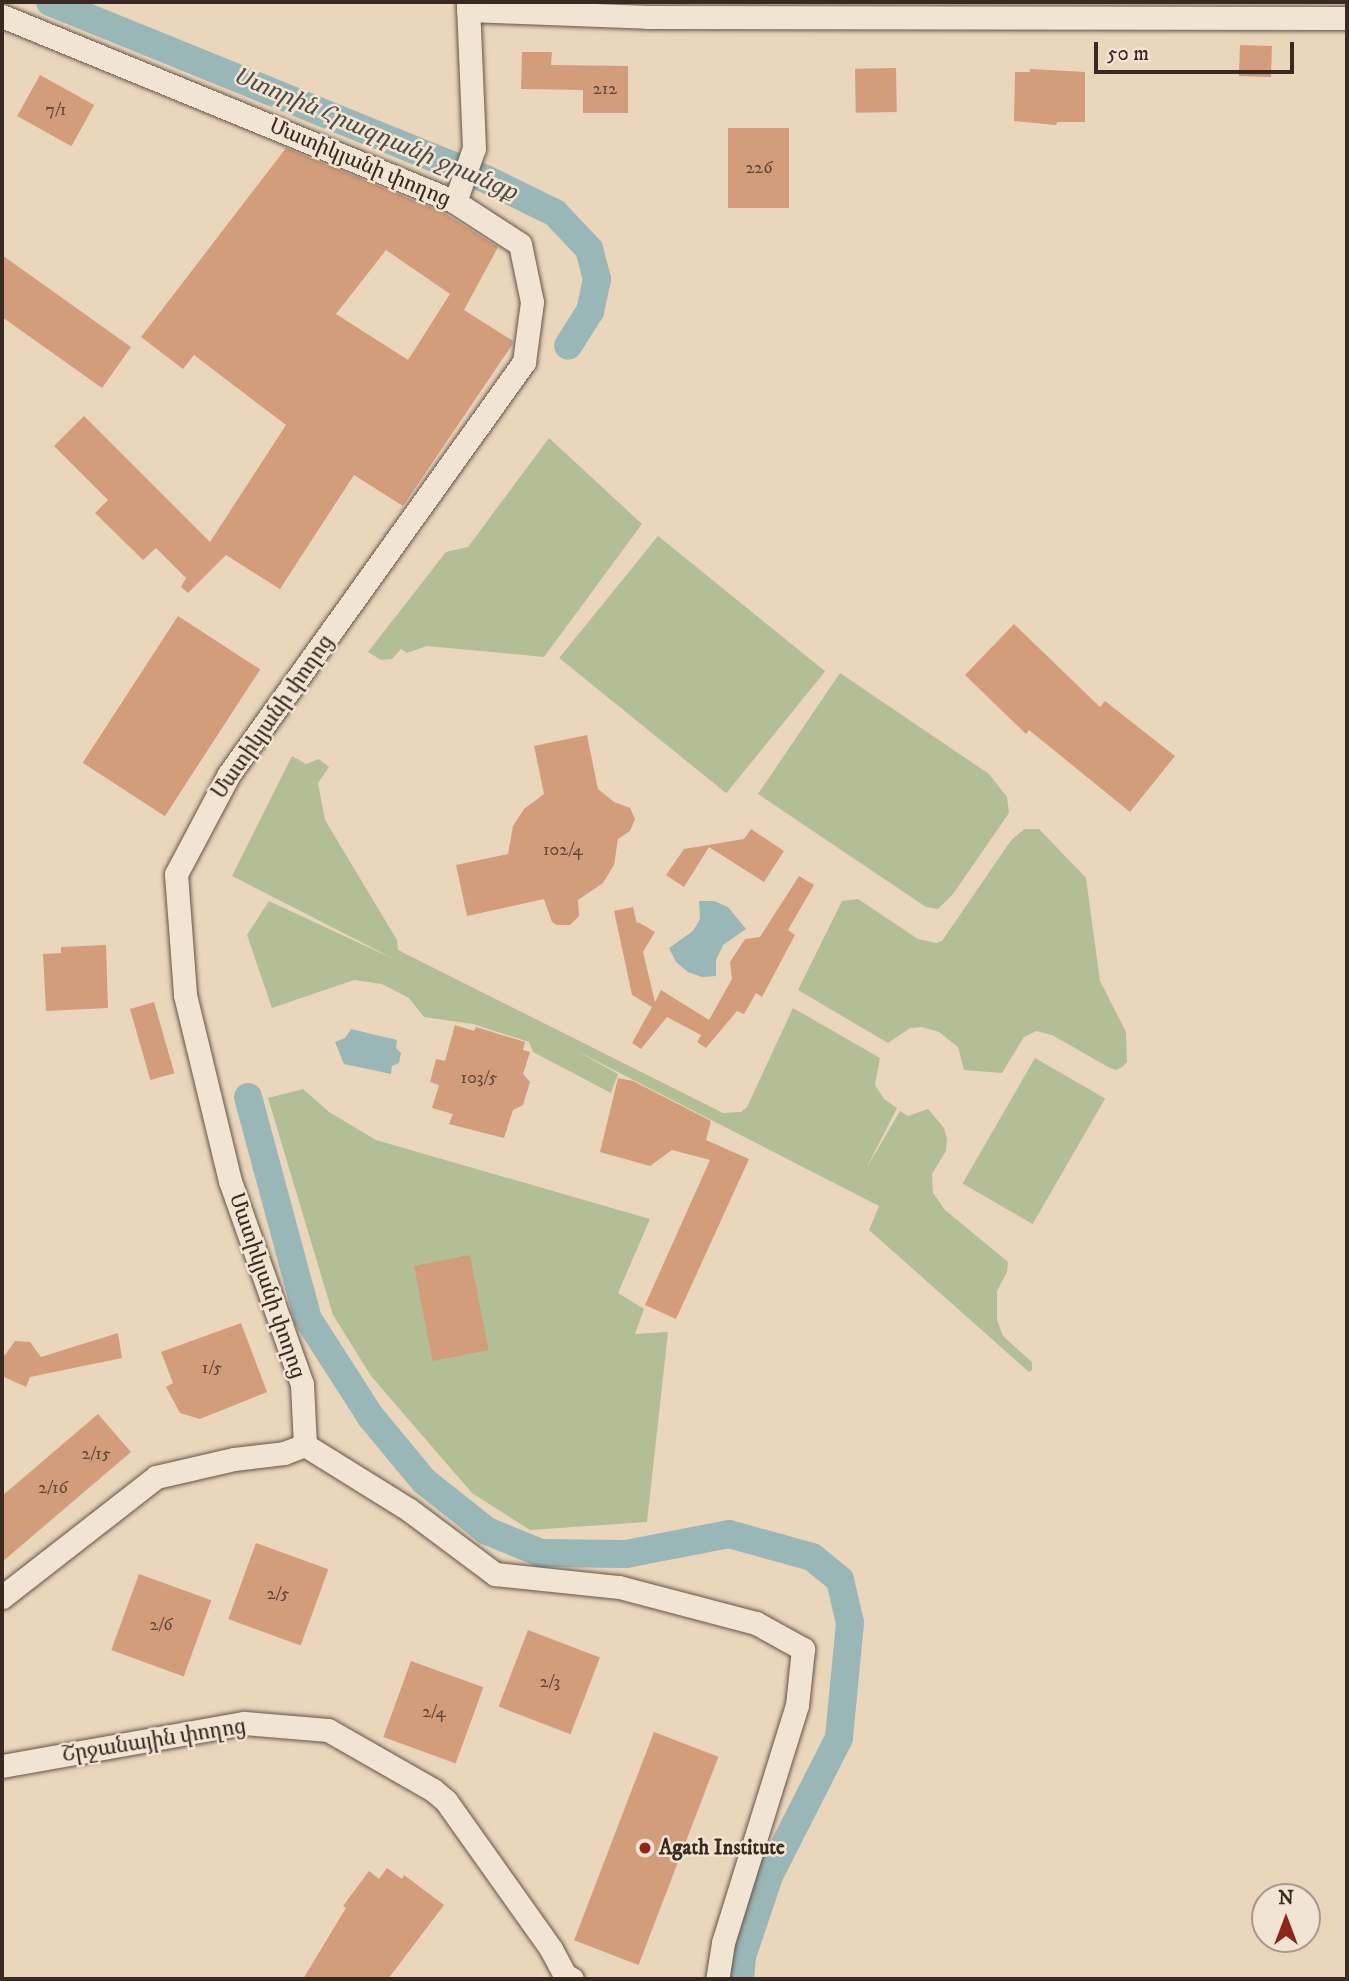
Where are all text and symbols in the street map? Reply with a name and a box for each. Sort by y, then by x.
scale bar [1097,28,1296,72]
text: 50 m [1107,41,1149,67]
water label: Ստորին Հրազդանի ջրանցք [229,63,521,207]
house number: 212 [593,78,617,100]
house number: 7/1 [46,99,66,121]
street label: Մատիկյանի փողոց [266,113,454,213]
house number: 226 [745,157,773,179]
street label: Մատիկյանի փողոց [207,630,339,804]
house number: 102/4 [543,839,583,861]
house number: 103/5 [461,1067,497,1089]
street label: Մատիկյանի փողոց [223,1190,311,1382]
house number: 1/5 [202,1357,222,1379]
house number: 2/15 [81,1443,111,1465]
house number: 2/16 [38,1477,68,1499]
house number: 2/5 [267,1583,289,1605]
house number: 2/6 [149,1614,173,1636]
house number: 2/3 [540,1671,560,1693]
house number: 2/4 [422,1701,446,1723]
street label: Շրջանային փողոց [60,1714,248,1768]
place label: Agath Institute [659,1835,785,1861]
marker: Agath Institute [637,1840,653,1856]
north arrow [1251,1883,1321,1953]
text: N [1278,1887,1294,1910]

